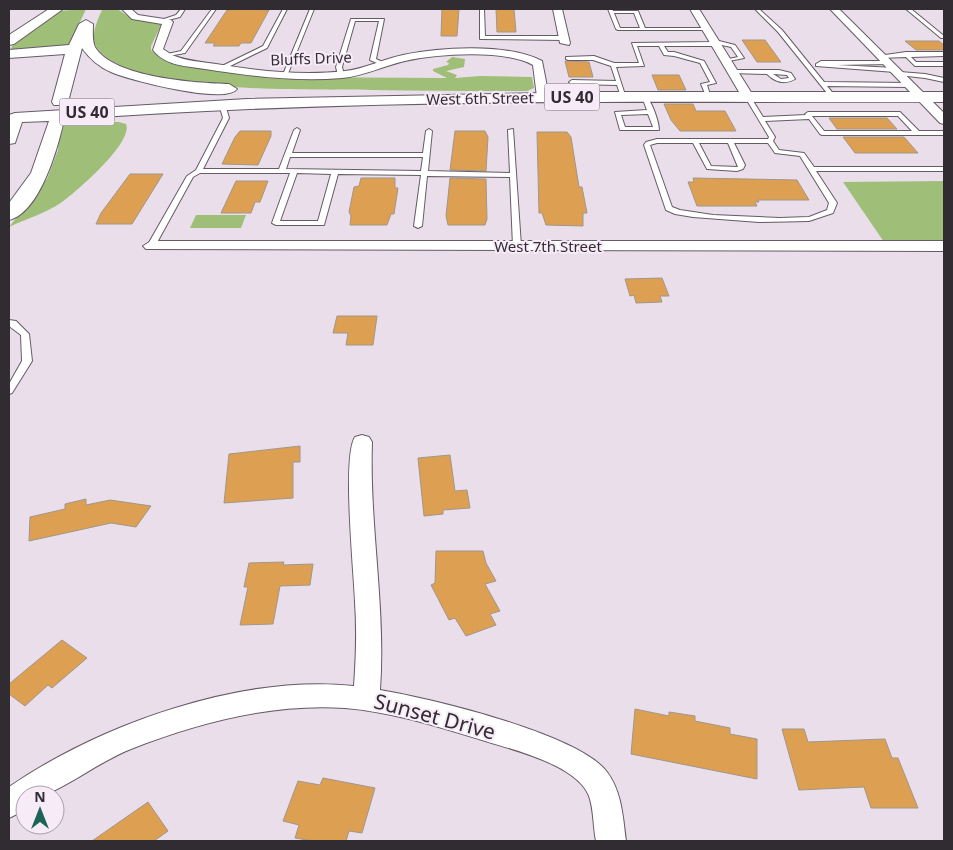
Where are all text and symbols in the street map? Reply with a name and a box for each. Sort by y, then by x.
street label: Bluffs Drive [270,47,352,69]
road number: US 40 [544,84,600,110]
street label: West 6th Street [426,87,535,109]
road number: US 40 [59,98,114,125]
street label: West 7th Street [494,236,602,256]
street label: Sunset Drive [371,686,499,746]
north arrow [15,785,65,835]
text: N [34,787,46,806]

